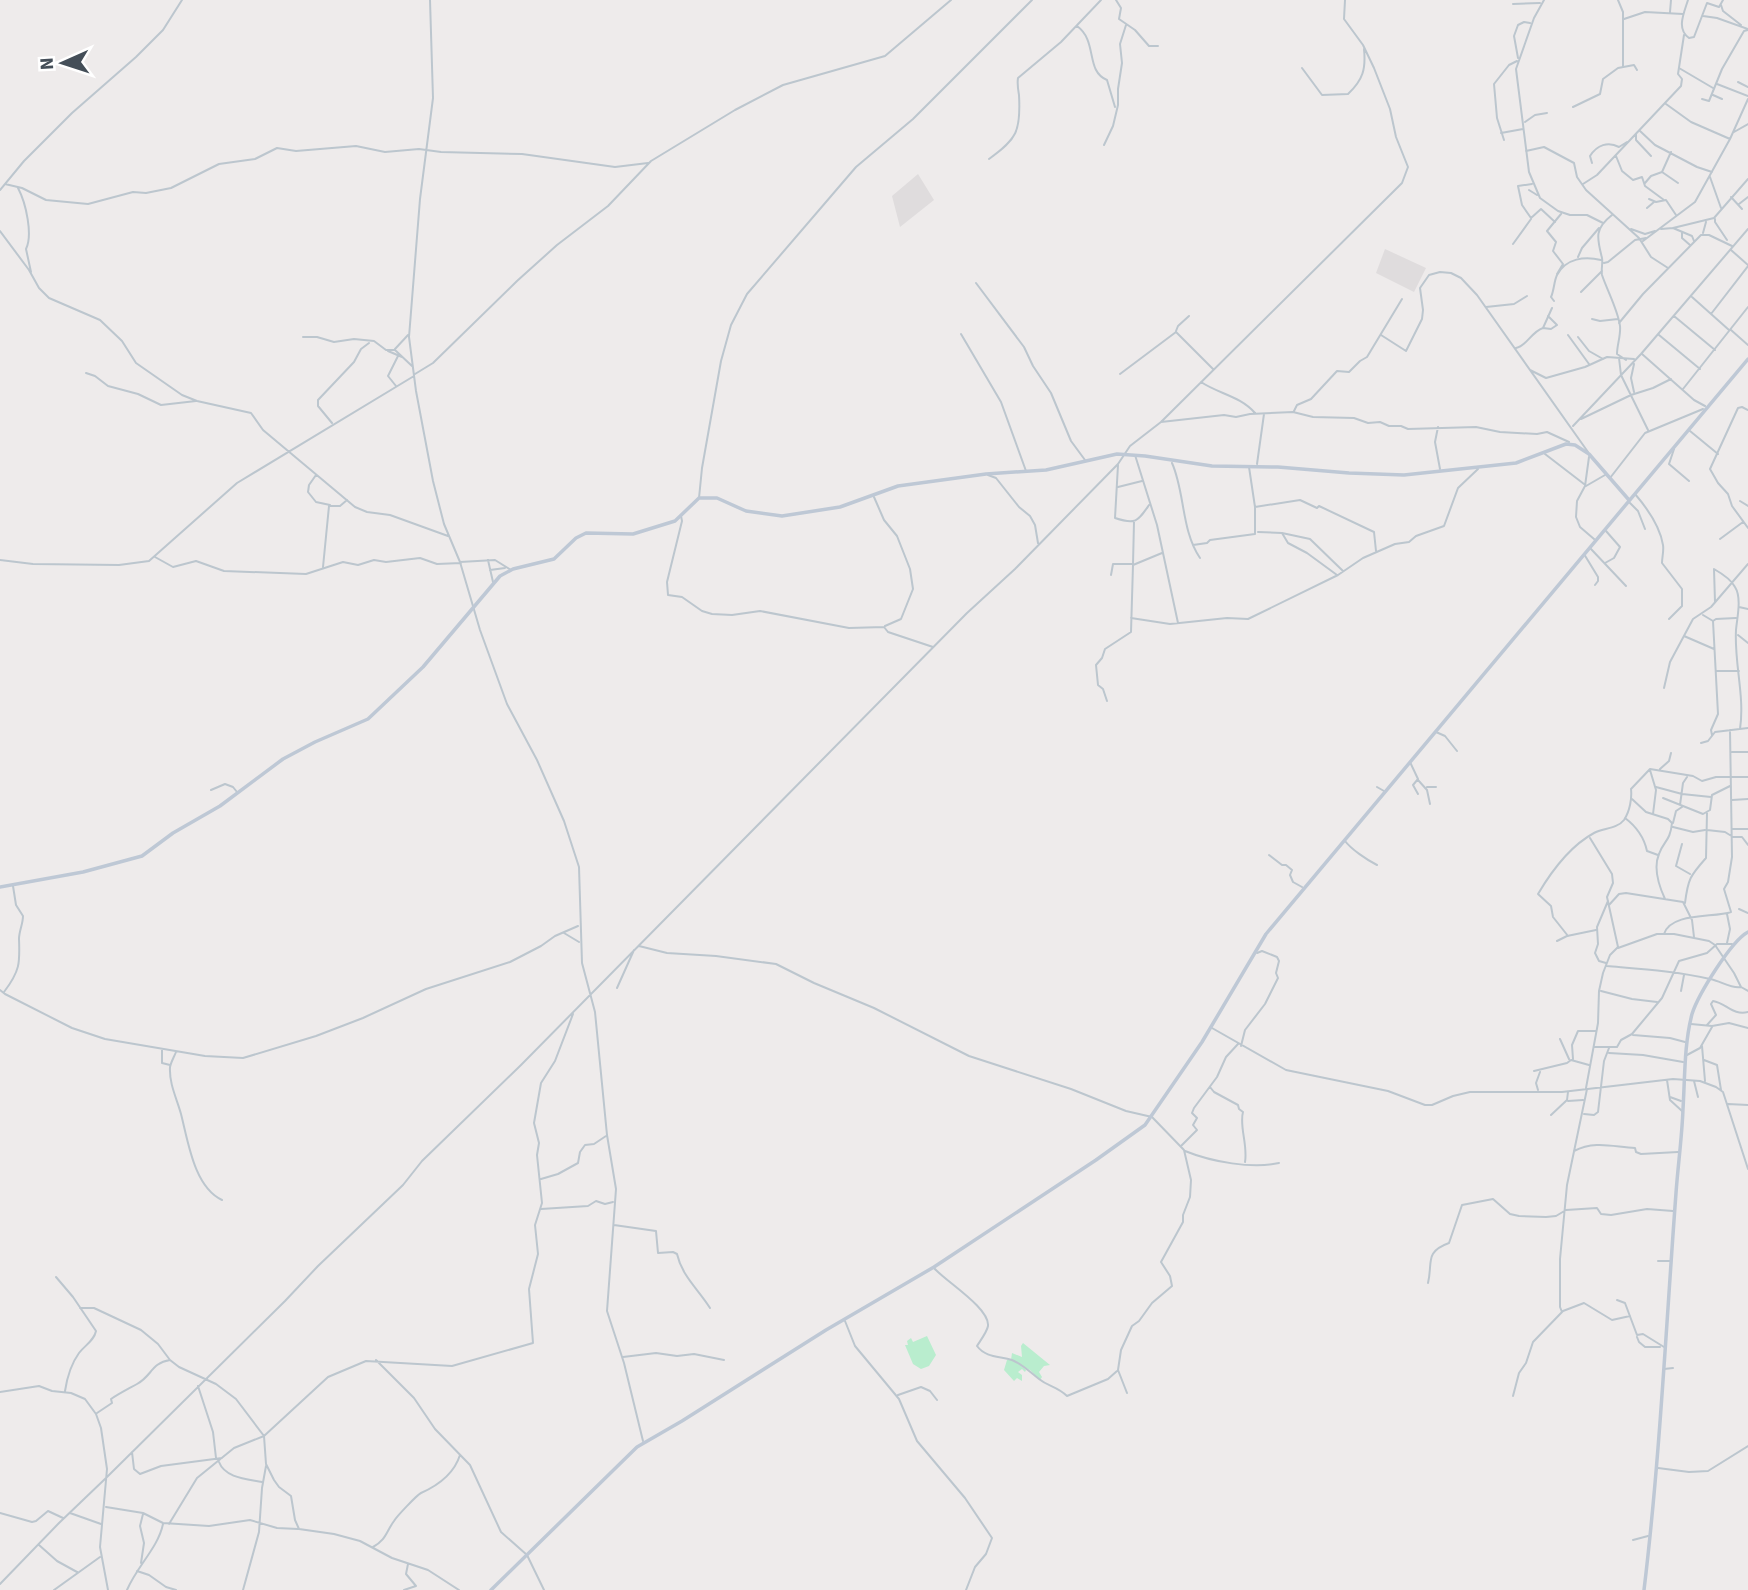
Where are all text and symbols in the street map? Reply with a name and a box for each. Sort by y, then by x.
north arrow [28,28,98,98]
text: N [34,57,61,71]

